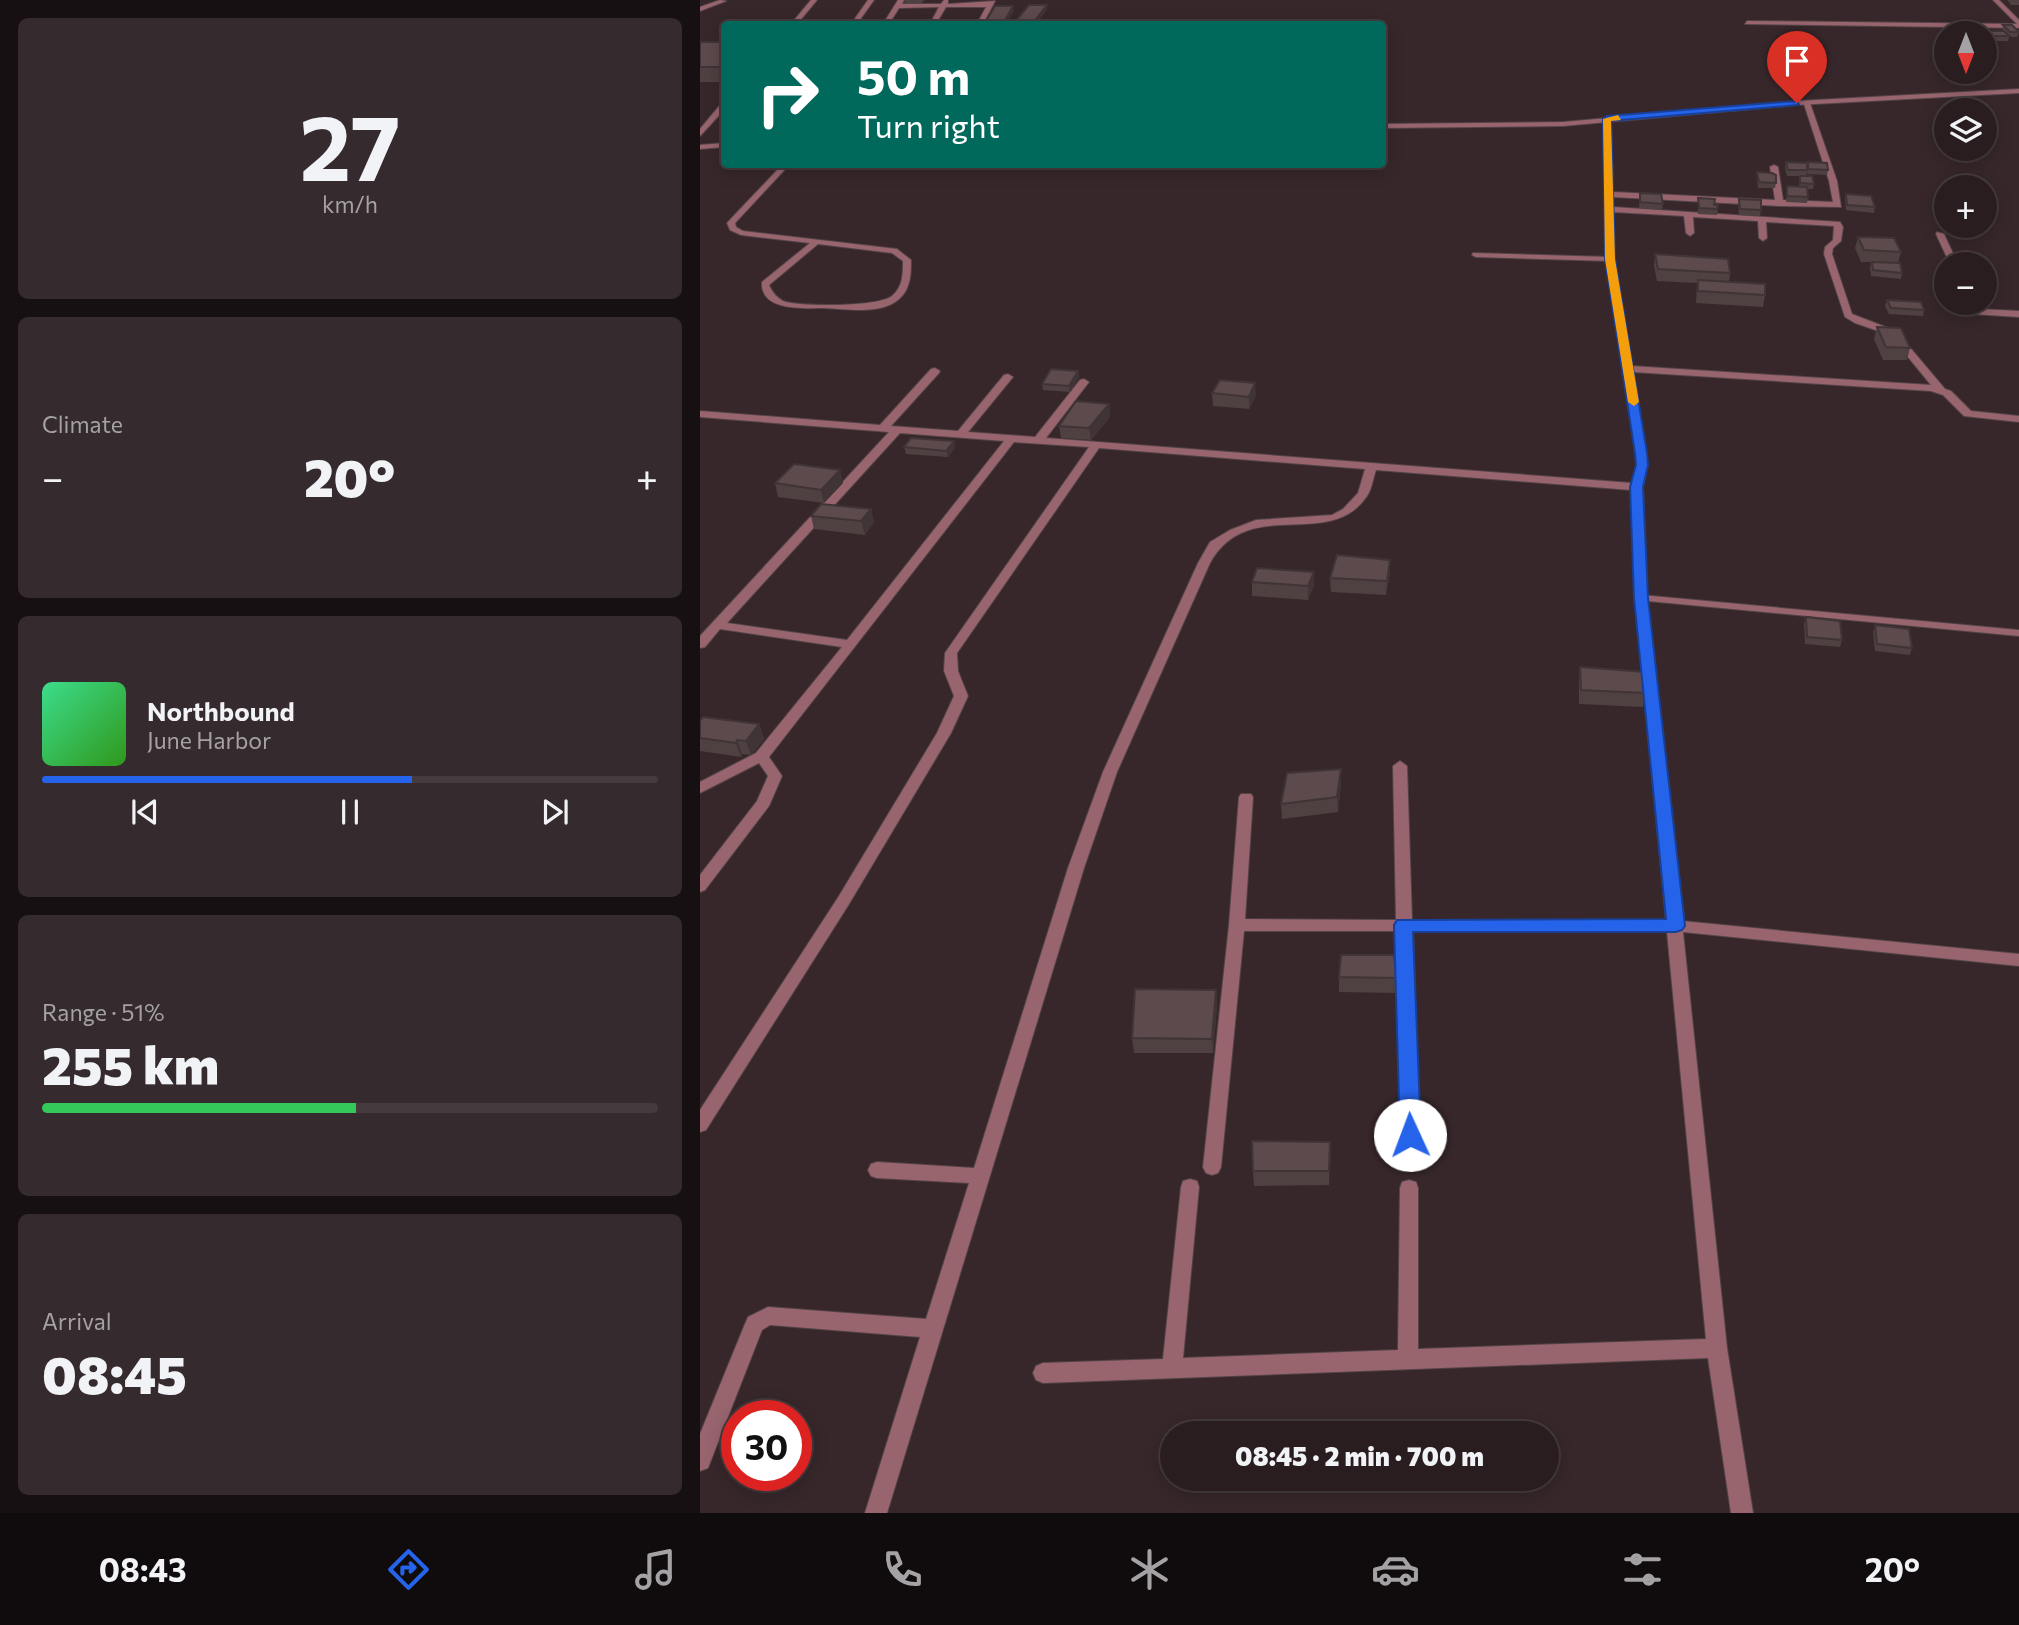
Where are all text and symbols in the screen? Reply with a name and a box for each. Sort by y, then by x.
north arrow [1934,21,1997,84]
map controls [1934,21,1997,315]
pin [1767,31,1827,103]
icon: arrive [1778,42,1816,80]
text: 50 m [857,45,970,105]
icon: right [742,49,833,140]
text: 27 [299,88,401,200]
button: layers [1934,98,1997,161]
text: Turn right [857,105,1000,145]
button: + [1934,175,1997,238]
text: km/h [322,190,378,218]
button: − [1934,252,1997,315]
text: Climate [42,410,123,438]
text: 20° [304,444,395,508]
text: − [42,453,64,500]
text: + [636,453,658,500]
text: Northbound [147,695,295,726]
text: June Harbor [147,726,271,754]
icon: previous [126,793,164,831]
icon: pause [331,793,369,831]
icon: next [536,793,574,831]
text: Range · 51% [42,998,164,1026]
text: 255 km [42,1032,219,1096]
position arrow [1373,1098,1447,1172]
text: Arrival [42,1307,112,1335]
text: 08:45 [42,1341,187,1405]
speed limit sign: 30 [721,1400,812,1491]
text: 08:45 · 2 min · 700 m [1235,1440,1484,1471]
icon: directions [384,1545,433,1594]
icon: music [631,1545,680,1594]
icon: phone [878,1545,927,1594]
icon: climate [1125,1545,1174,1594]
icon: car [1371,1545,1420,1594]
icon: filters [1618,1545,1667,1594]
text: 08:43 [99,1549,187,1589]
text: 20° [1865,1549,1920,1589]

